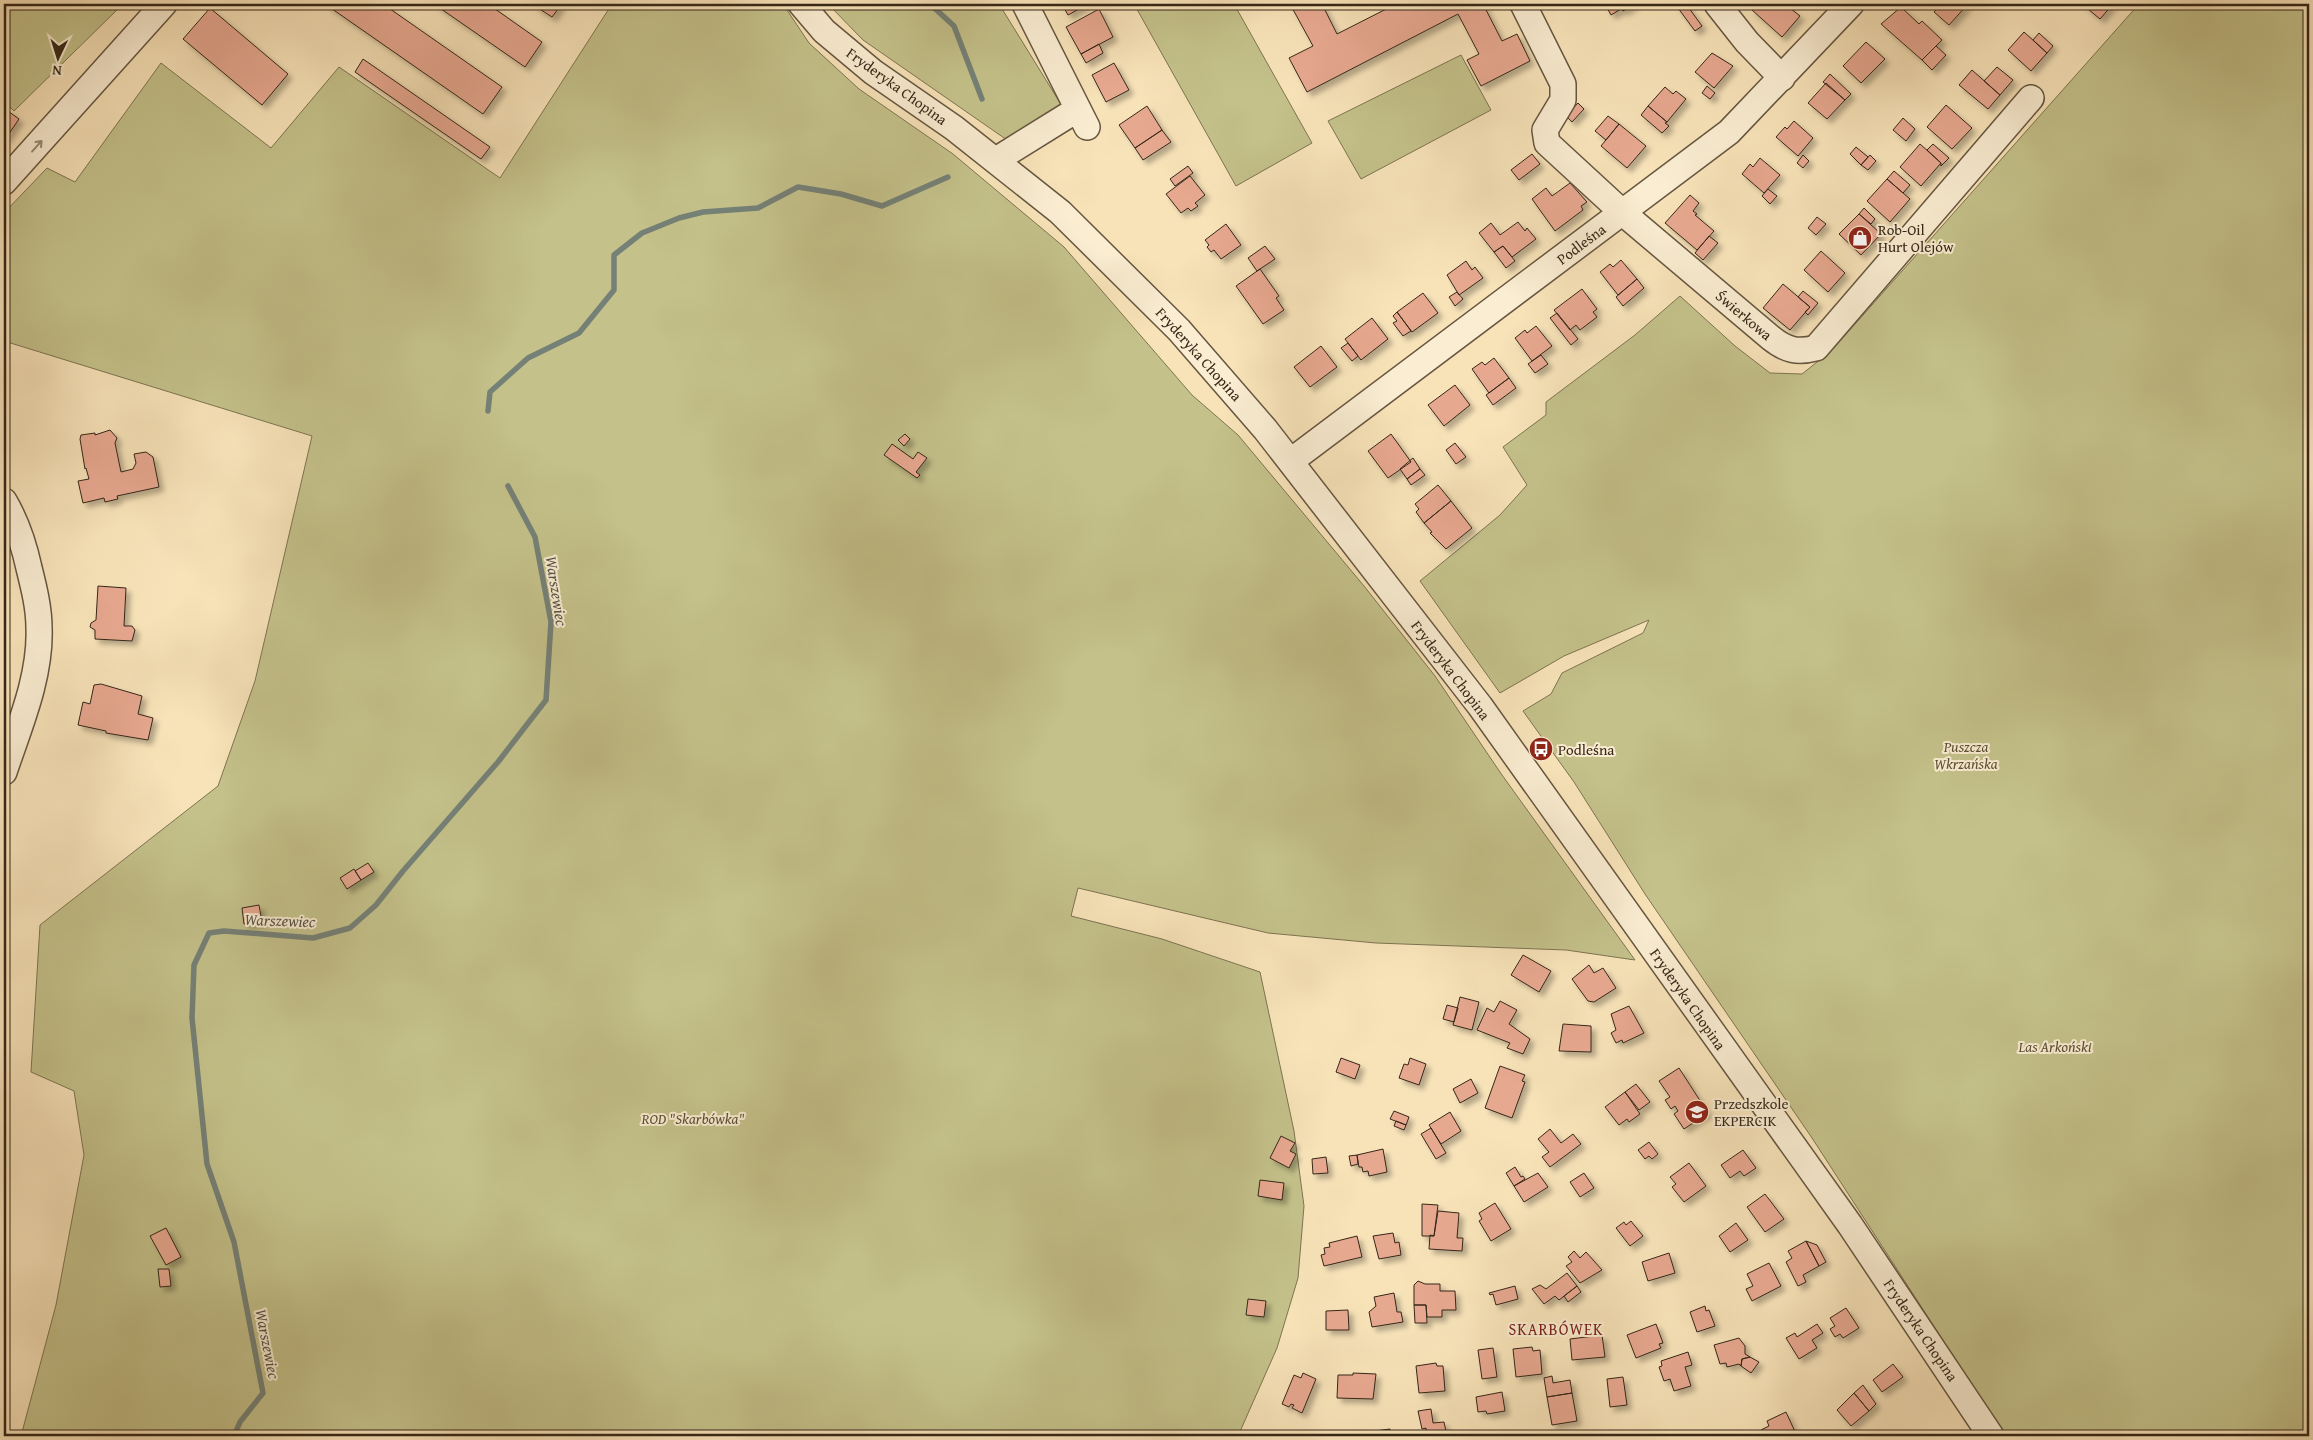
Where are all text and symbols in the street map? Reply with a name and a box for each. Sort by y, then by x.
north arrow [32,32,82,82]
street label: Fryderyka Chopina [842,42,952,130]
text: N [51,61,62,81]
one-way arrow [31,140,43,153]
street label: Podleśna [1552,219,1610,269]
place label: Rob-Oil Hurt Olejów [1878,219,1954,257]
shop icon: Rob-Oil Hurt Olejów [1847,225,1873,251]
street label: Świerkowa [1711,285,1777,345]
street label: Fryderyka Chopina [1151,302,1247,406]
water label: Warszewiec [540,554,574,628]
street label: Fryderyka Chopina [1407,616,1495,724]
bus stop icon: Podleśna [1528,736,1554,762]
park label: Puszcza Wkrzańska [1934,736,1998,774]
place label: Podleśna [1558,739,1614,760]
water label: Warszewiec [244,907,316,933]
street label: Fryderyka Chopina [1645,944,1731,1054]
park label: Las Arkoński [2017,1036,2092,1057]
place label: Przedszkole EKPERCIK [1714,1093,1789,1131]
school or university icon: Przedszkole EKPERCIK [1684,1099,1710,1125]
park label: ROD "Skarbówka" [641,1108,745,1129]
street label: Fryderyka Chopina [1879,1274,1963,1386]
water label: Warszewiec [249,1307,287,1382]
district label: SKARBÓWEK [1508,1317,1604,1341]

